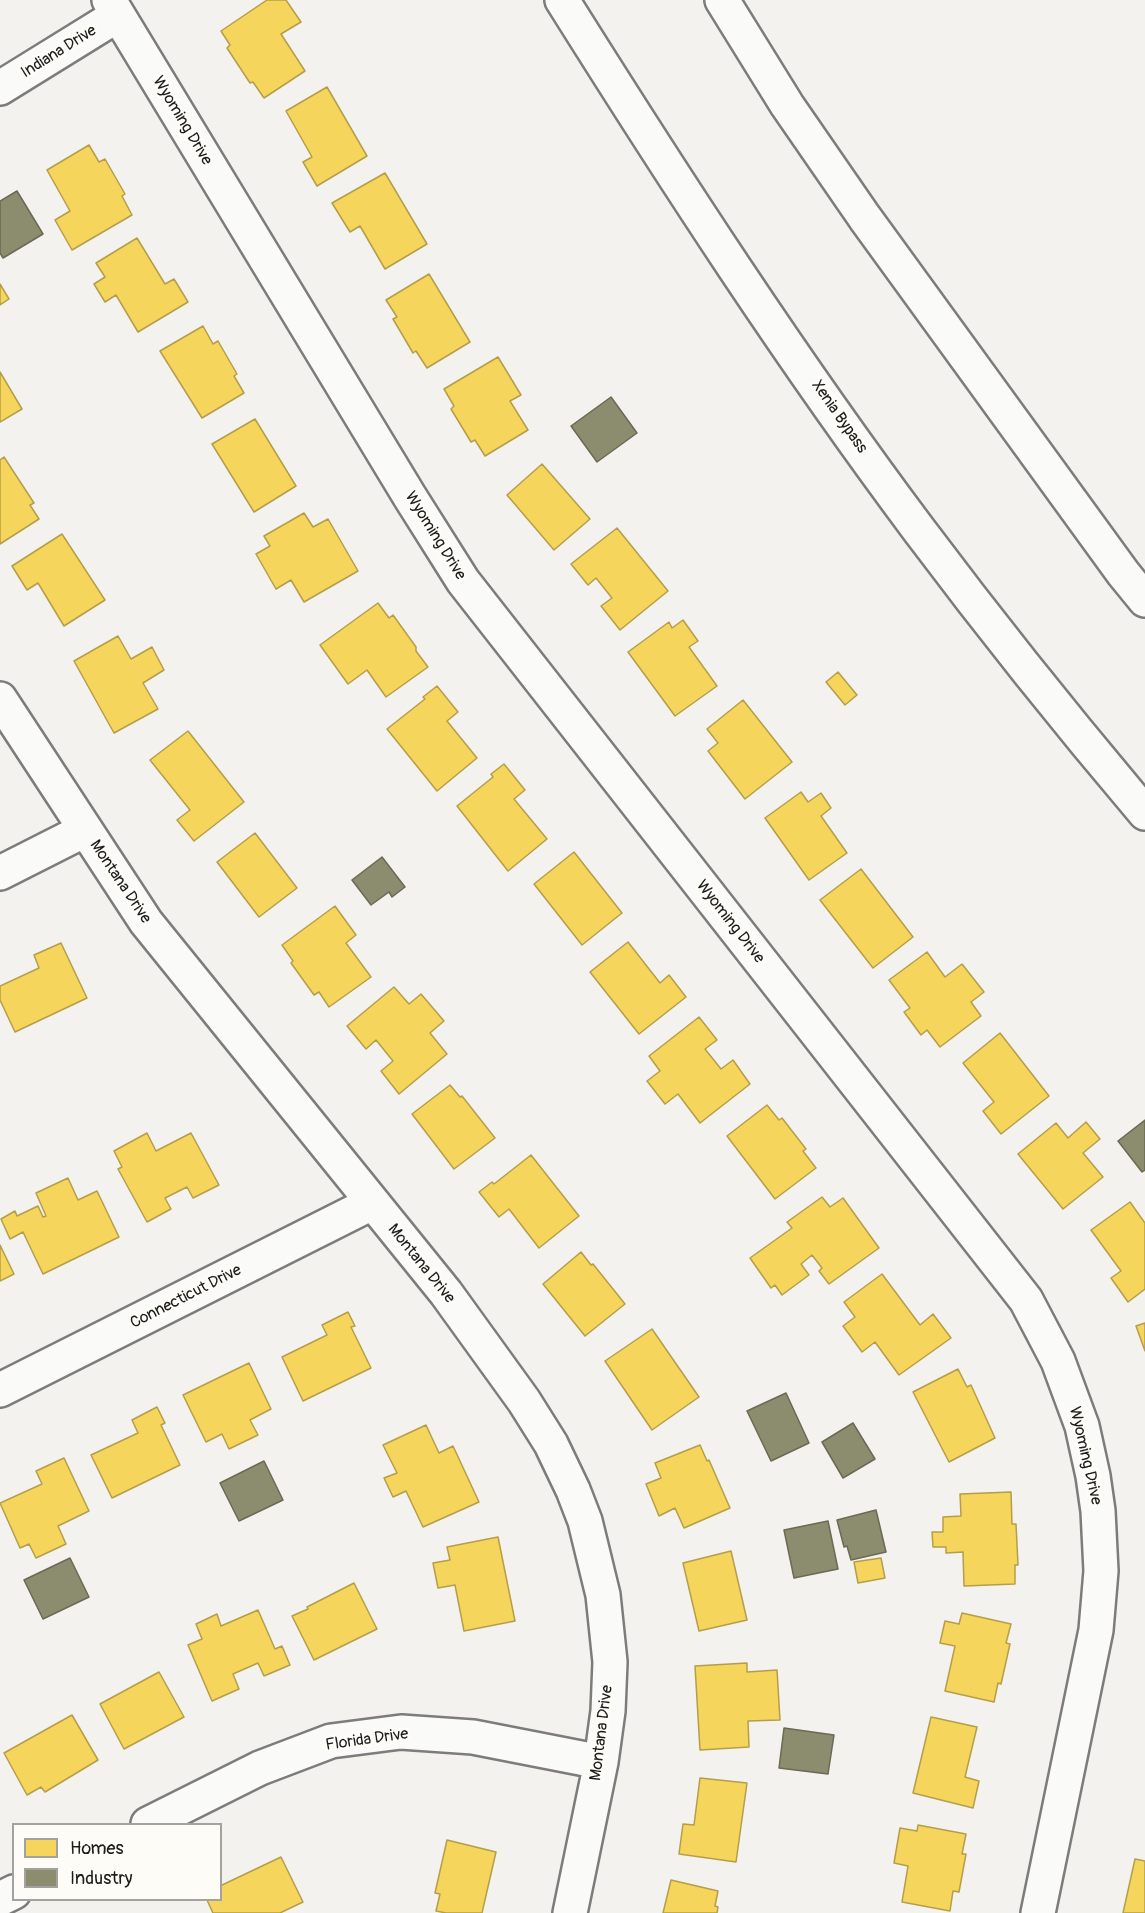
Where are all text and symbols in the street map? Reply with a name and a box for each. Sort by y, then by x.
street label: Indiana Drive [18,21,100,83]
street label: Wyoming Drive [148,73,216,169]
street label: Xenia Bypass [807,377,871,457]
street label: Wyoming Drive [400,488,470,584]
street label: Montana Drive [85,837,155,927]
street label: Wyoming Drive [692,877,768,967]
street label: Montana Drive [383,1221,459,1307]
street label: Connecticut Drive [127,1261,245,1333]
street label: Wyoming Drive [1064,1405,1106,1507]
street label: Montana Drive [587,1684,617,1782]
street label: Florida Drive [324,1725,410,1755]
legend [12,1823,222,1901]
text: Homes [70,1837,123,1860]
text: Industry [70,1867,133,1890]

